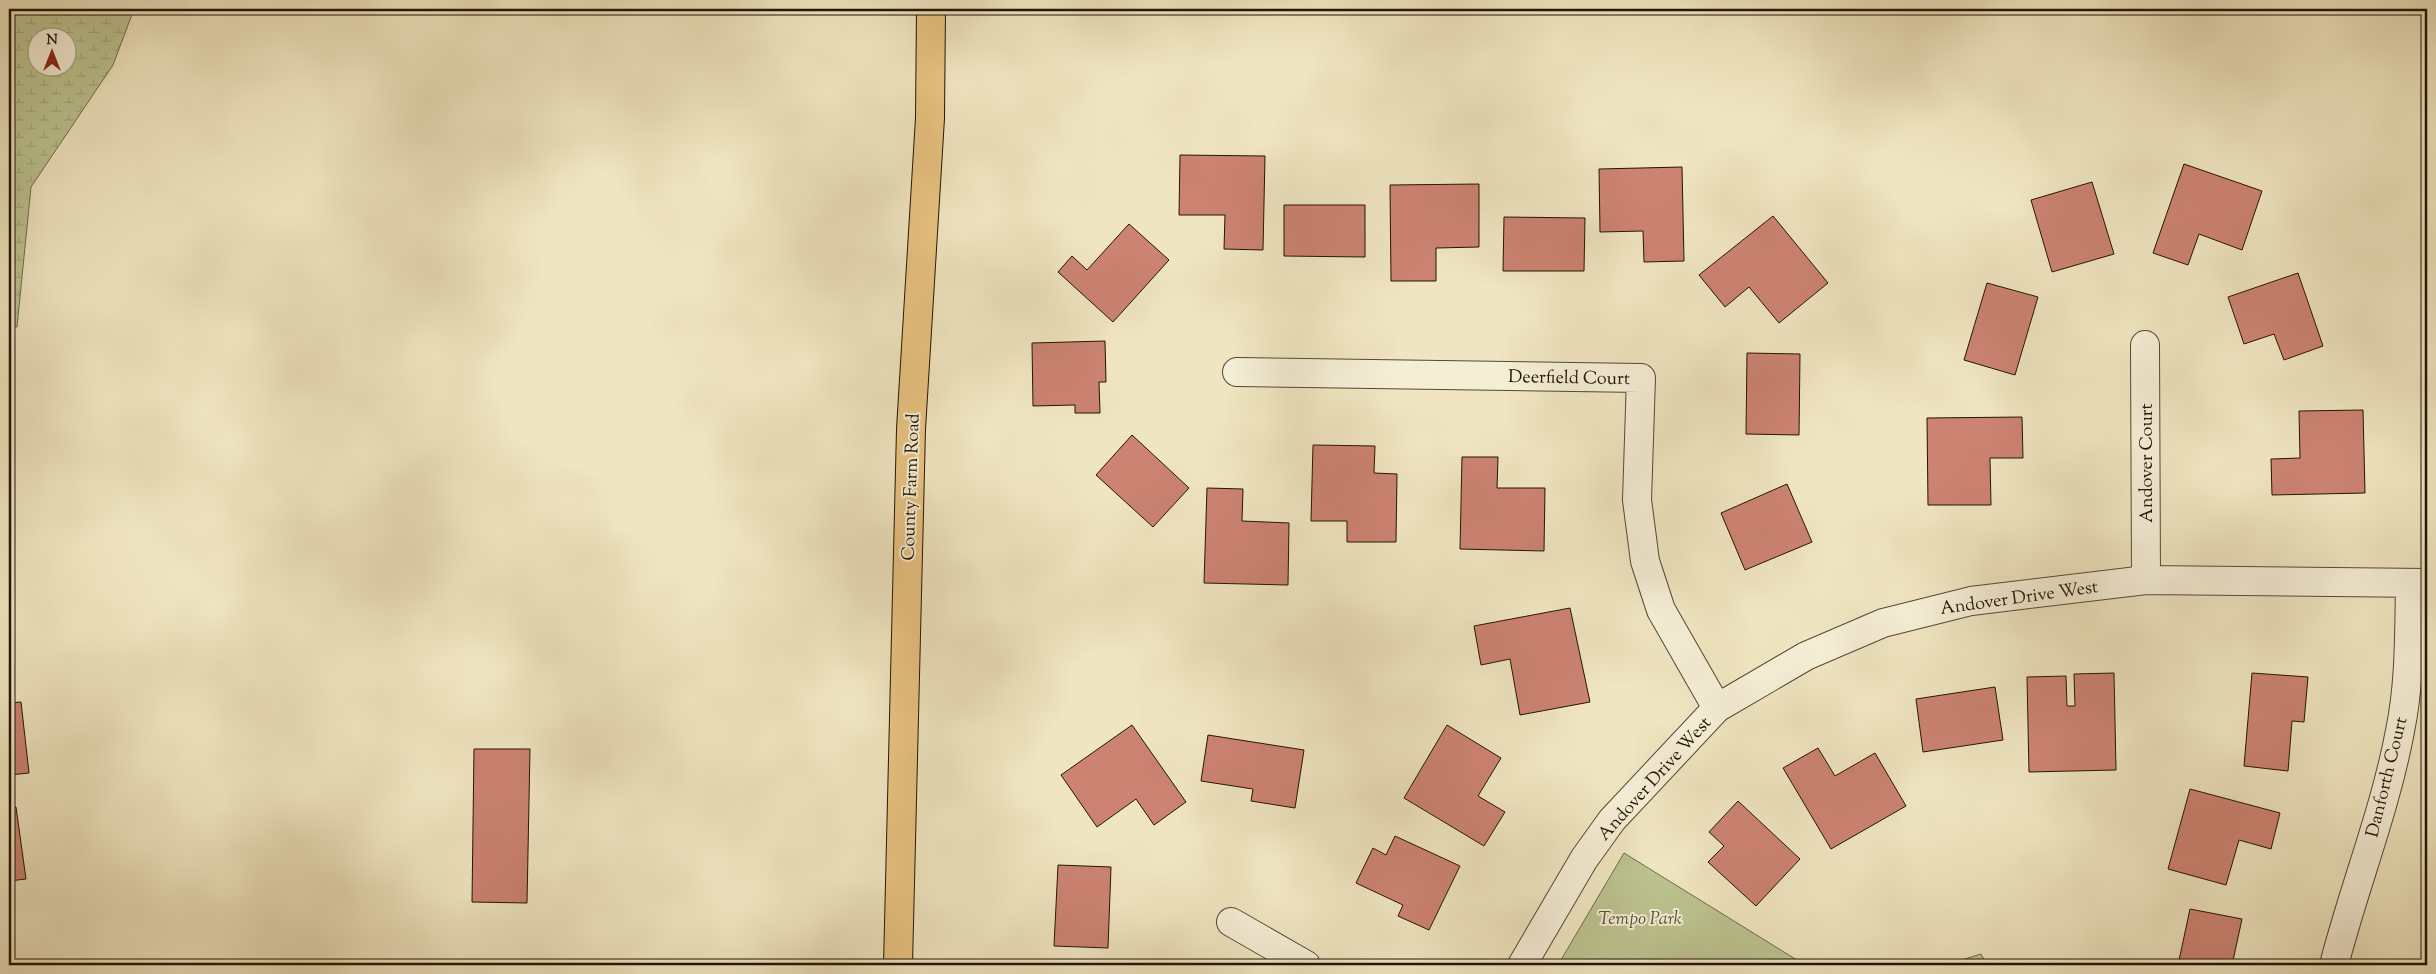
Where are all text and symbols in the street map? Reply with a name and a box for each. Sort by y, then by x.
north arrow [28,28,78,78]
text: N [46,31,58,51]
street label: Deerfield Court [1508,365,1630,393]
street label: Andover Court [2135,403,2161,523]
street label: County Farm Road [896,413,928,561]
street label: Andover Drive West [1939,575,2100,623]
street label: Andover Drive West [1593,711,1718,847]
street label: Danforth Court [2360,715,2415,840]
park label: Tempo Park [1598,907,1682,933]

